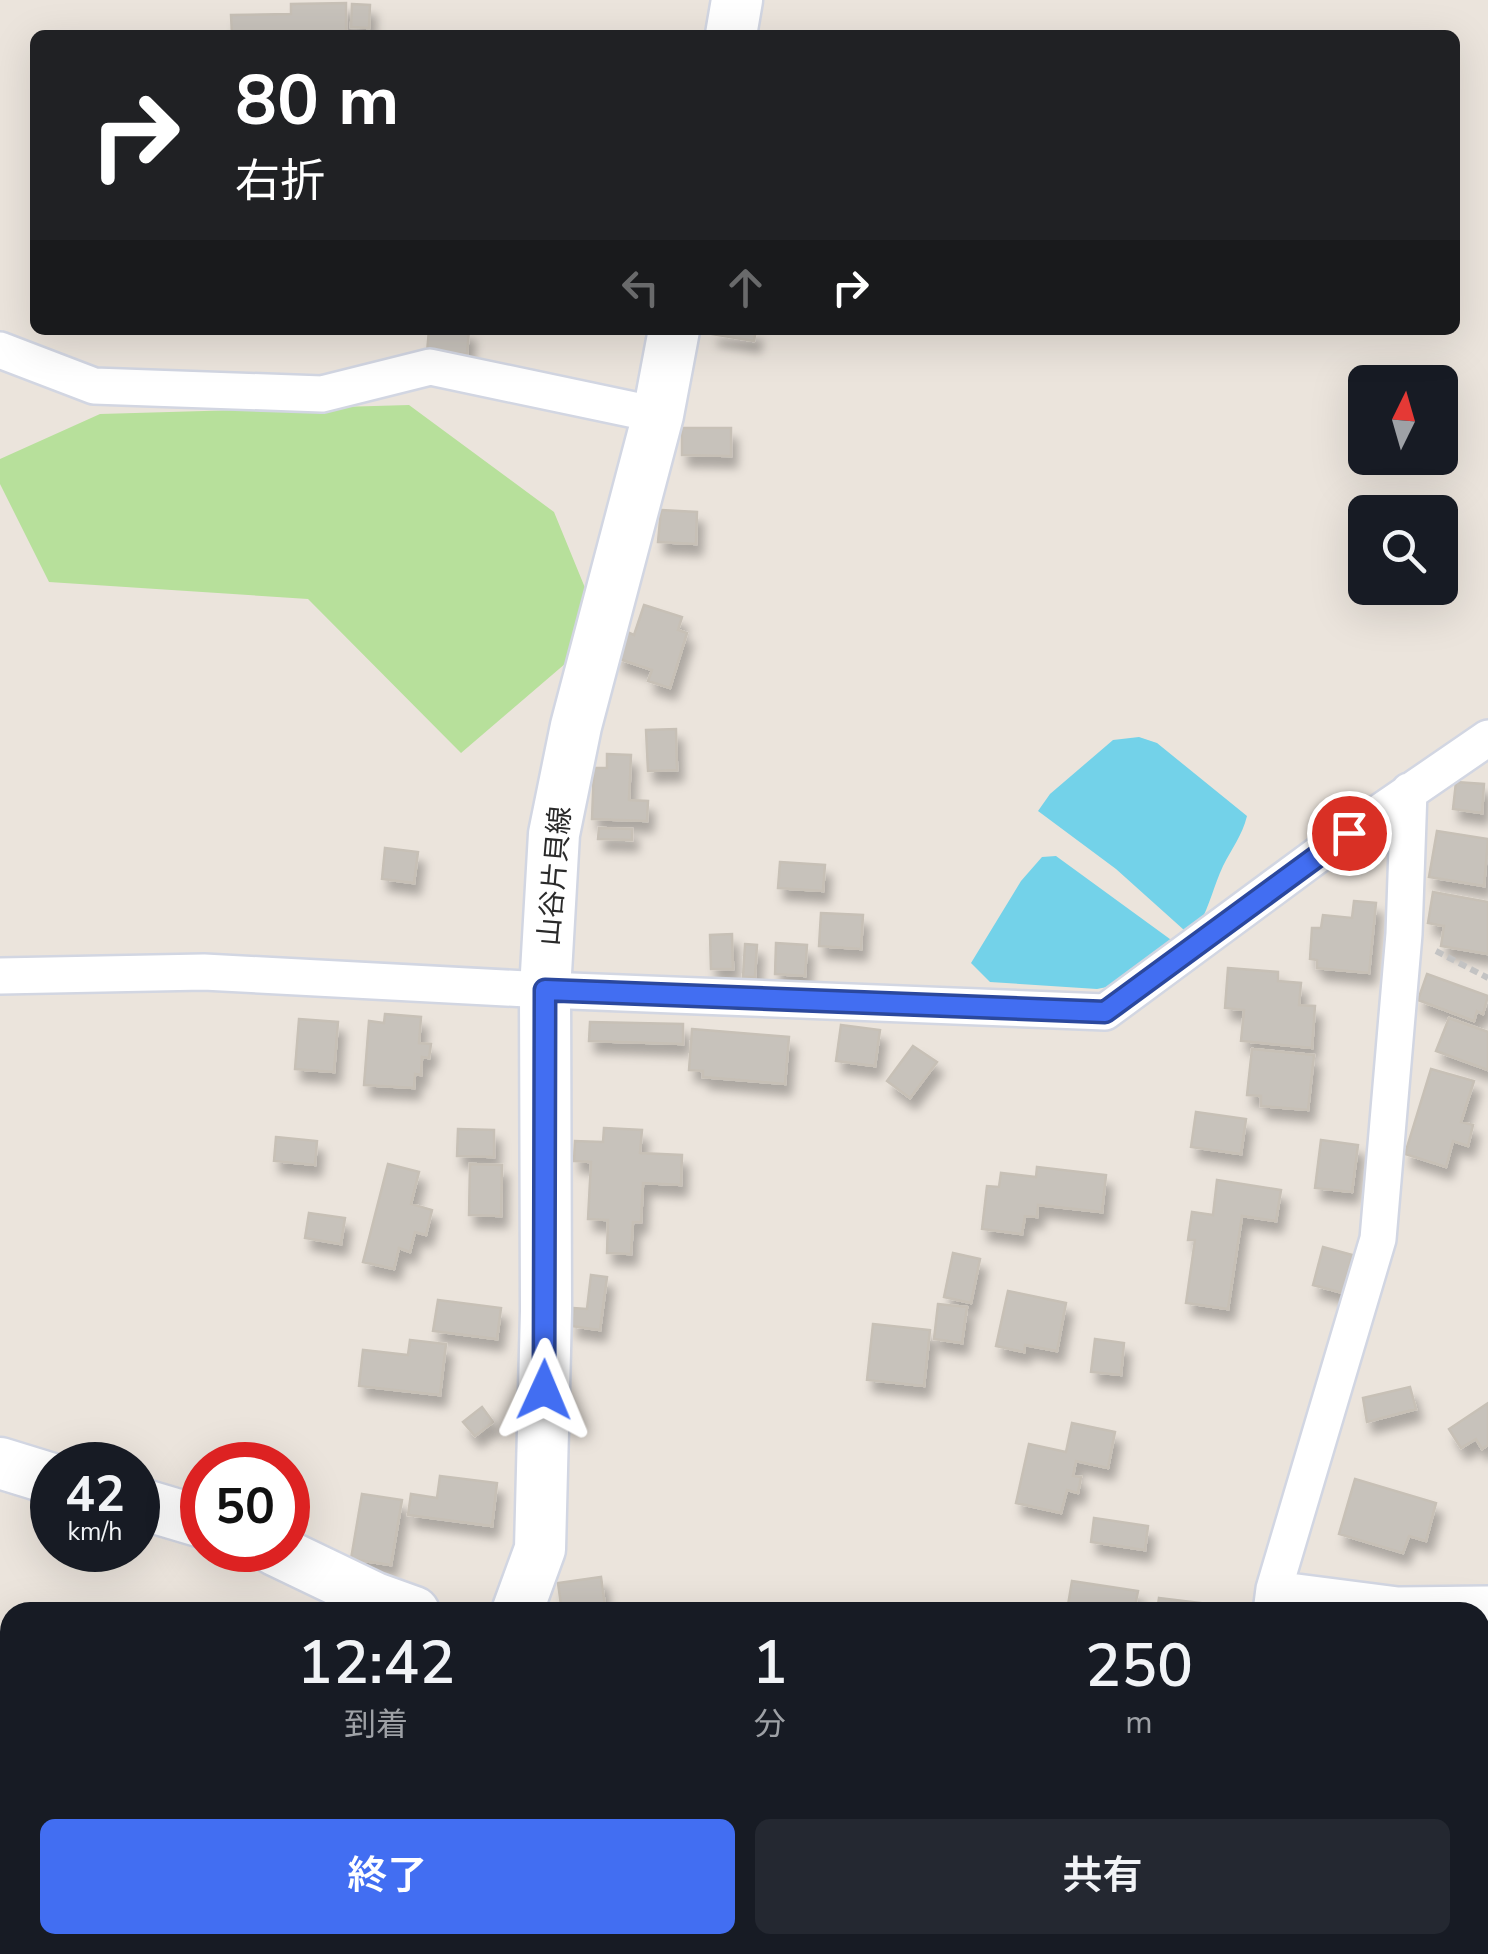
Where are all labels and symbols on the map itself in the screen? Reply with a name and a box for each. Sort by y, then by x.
north arrow [1348,365,1458,475]
pin [1307,791,1392,876]
street label: 山谷片貝線 [530,805,580,947]
position arrow [492,1338,596,1442]
speed limit sign: 50 [180,1442,310,1572]

